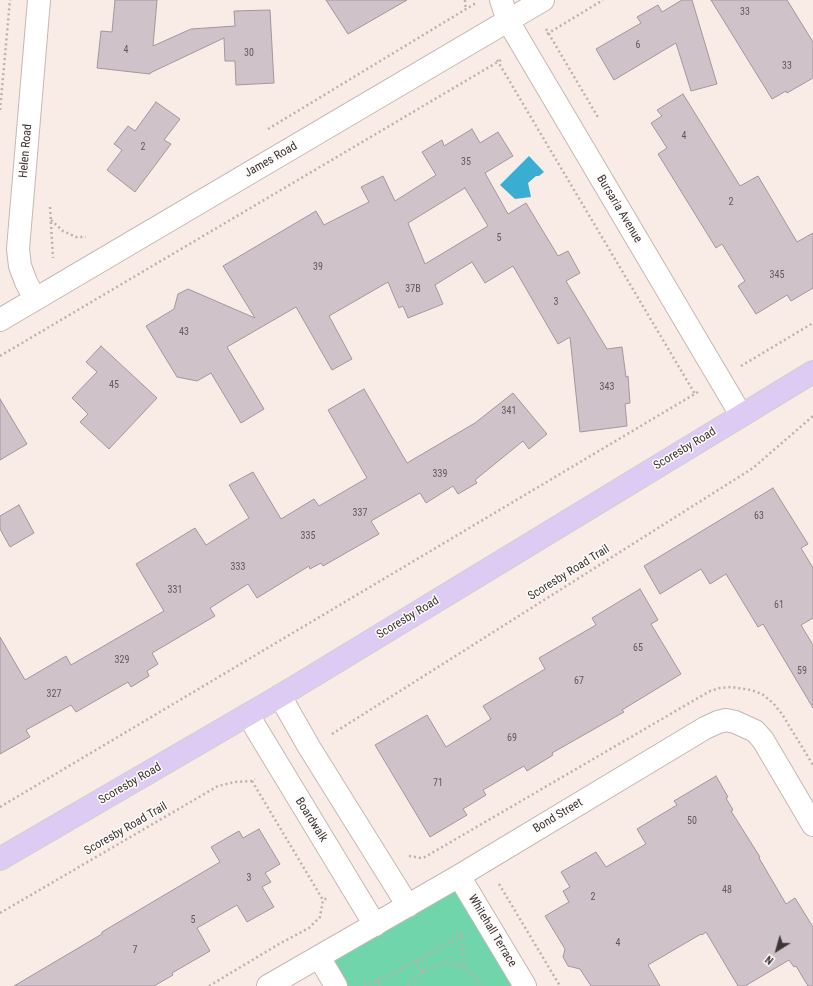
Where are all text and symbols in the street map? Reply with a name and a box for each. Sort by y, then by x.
house number: 33 [740,6,750,18]
house number: 6 [636,39,640,51]
house number: 4 [124,44,128,56]
house number: 30 [244,47,254,59]
house number: 33 [782,60,792,72]
street label: Helen Road [16,123,36,179]
house number: 4 [682,130,686,142]
street label: James Road [242,139,300,181]
house number: 2 [141,141,145,153]
house number: 35 [461,156,471,168]
street label: Bursaria Avenue [593,172,645,246]
house number: 2 [729,196,733,208]
house number: 5 [497,232,501,244]
house number: 39 [313,261,323,273]
house number: 345 [770,269,784,281]
house number: 37B [405,283,421,295]
house number: 3 [554,296,558,308]
house number: 43 [179,326,189,338]
house number: 45 [109,379,119,391]
house number: 343 [600,381,614,393]
house number: 341 [502,405,516,417]
street label: Scoresby Road [651,425,719,473]
house number: 339 [433,468,447,480]
house number: 337 [353,507,367,519]
house number: 63 [754,510,764,522]
house number: 335 [301,530,315,542]
street label: Scoresby Road Trail [526,542,612,604]
house number: 333 [231,561,245,573]
house number: 331 [168,584,182,596]
street label: Scoresby Road [374,594,442,642]
house number: 61 [774,599,784,611]
house number: 65 [633,642,643,654]
house number: 329 [115,654,129,666]
house number: 59 [797,665,807,677]
house number: 67 [574,675,584,687]
house number: 327 [47,688,61,700]
house number: 69 [507,732,517,744]
street label: Scoresby Road [96,760,164,808]
house number: 71 [433,777,443,789]
street label: Boardwalk [292,795,330,845]
street label: Bond Street [531,796,585,836]
street label: Scoresby Road Trail [82,799,170,859]
house number: 50 [687,815,697,827]
house number: 3 [247,872,251,884]
house number: 48 [722,884,732,896]
house number: 2 [591,891,595,903]
street label: Whitehall Terrace [465,892,519,970]
house number: 5 [191,914,195,926]
north arrow [757,930,797,970]
house number: 4 [616,937,620,949]
house number: 7 [133,944,137,956]
text: N [763,953,776,967]

